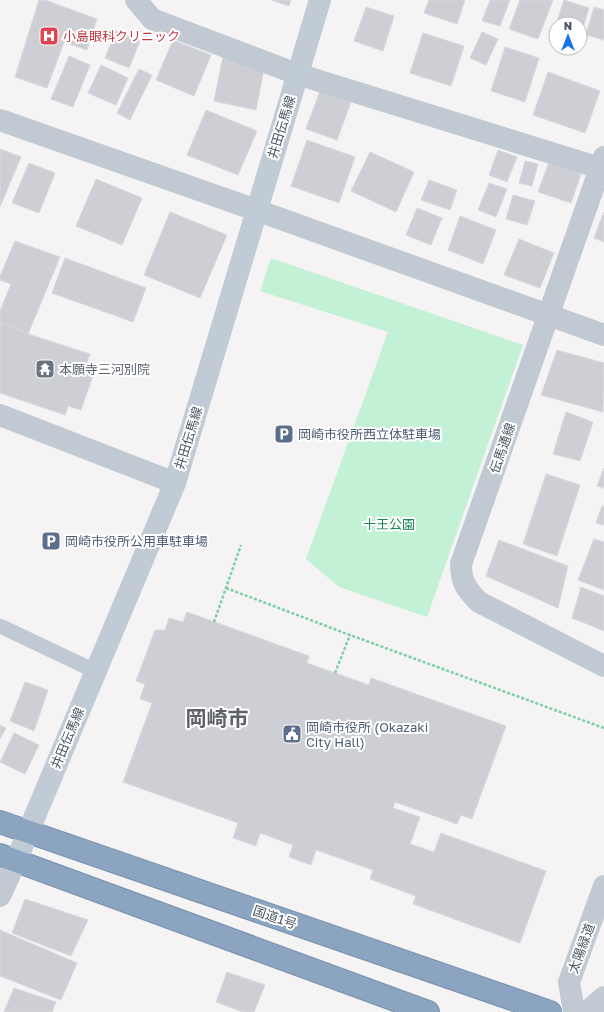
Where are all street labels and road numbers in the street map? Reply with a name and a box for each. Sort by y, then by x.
street label: 井田伝馬線 [264,94,298,160]
street label: 井田伝馬線 [171,405,205,471]
street label: 伝馬通線 [486,421,518,475]
street label: 井田伝馬線 [47,705,87,771]
street label: 国道1号 [251,902,299,932]
street label: 太陽緑道 [565,921,597,975]

